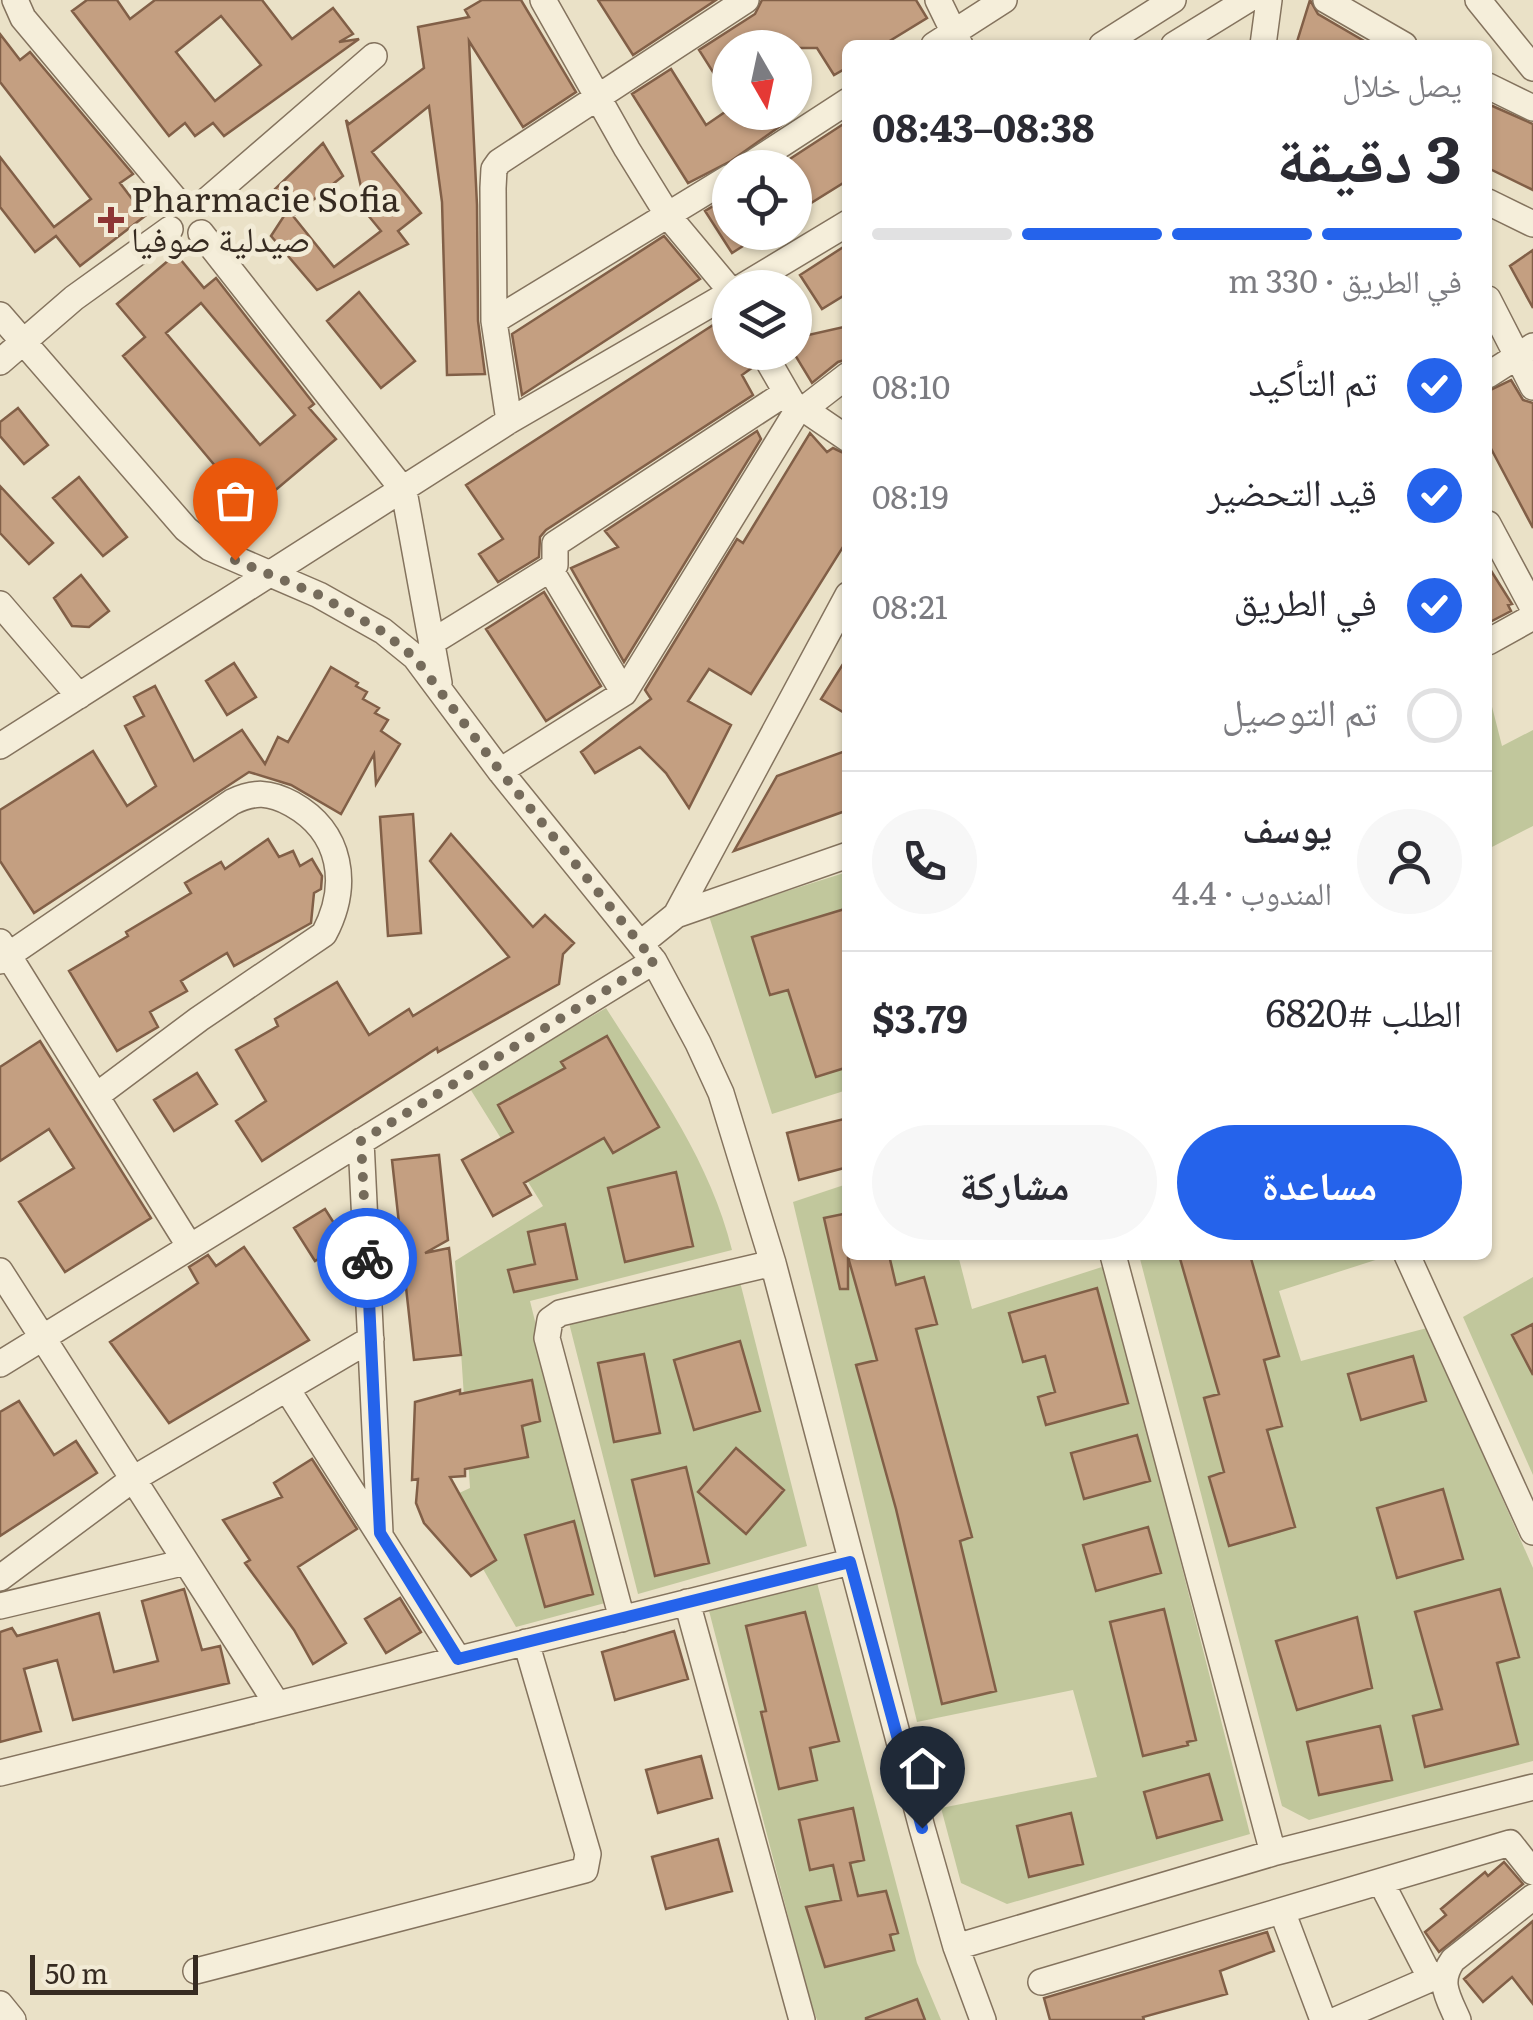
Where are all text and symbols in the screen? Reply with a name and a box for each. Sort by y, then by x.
north arrow [712,30,812,130]
map controls [712,30,812,370]
text: يصل خلال [1342,59,1462,107]
text: 08:38–08:43 [872,97,1094,154]
text: 3 دقيقة [1276,106,1462,203]
button: locate [712,150,812,250]
place label: Pharmacie Sofia صيدلية صوفيا [131,171,400,263]
marker: Pharmacie Sofia صيدلية صوفيا [100,209,122,231]
text: في الطريق · 330 m [1228,255,1462,303]
button: layers [712,270,812,370]
text: تم التأكيد [1248,351,1377,408]
icon: check [1407,358,1462,413]
text: 08:10 [872,361,950,409]
pin [193,458,278,561]
text: قيد التحضير [1207,461,1377,518]
icon: check [1407,468,1462,523]
text: 08:19 [872,471,949,519]
icon: bag [208,473,263,528]
text: في الطريق [1234,571,1377,628]
icon: check [1407,578,1462,633]
text: 08:21 [872,581,948,629]
text: تم التوصيل [1222,681,1377,738]
text: يوسف [1242,798,1332,855]
button: phone [872,809,977,914]
button: person [1357,809,1462,914]
text: المندوب · 4.4 [1172,867,1332,915]
text: الطلب #6820 [1265,982,1462,1039]
text: $3.79 [872,988,968,1045]
button: مشاركة [872,1125,1157,1240]
button: مساعدة [1177,1125,1462,1240]
courier [317,1208,417,1308]
icon: bike [340,1231,395,1286]
pin [880,1726,965,1829]
icon: home [895,1741,950,1796]
scale bar [30,1950,198,1994]
text: 50 m [45,1951,108,1993]

